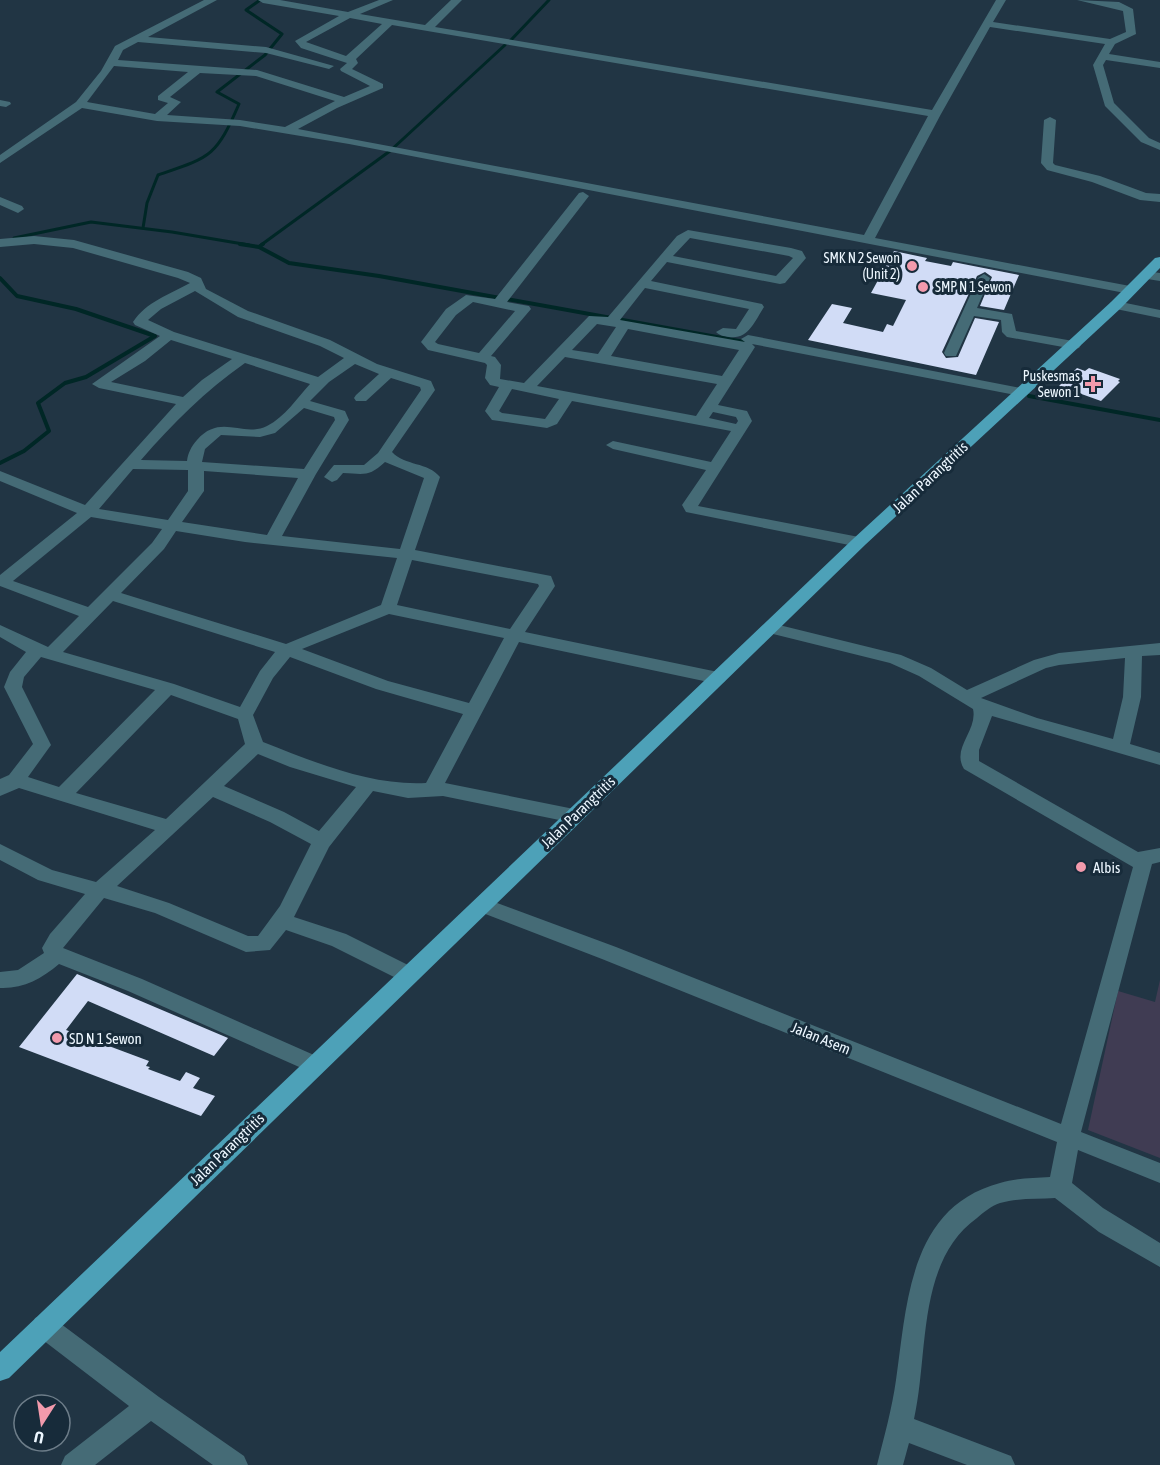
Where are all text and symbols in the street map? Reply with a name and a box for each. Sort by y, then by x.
place label: SMK N 2 Sewon (Unit 2) [824,250,900,282]
marker: SMK N 2 Sewon (Unit 2) [905,259,919,273]
place label: SMP N 1 Sewon [935,279,1011,295]
marker: SMP N 1 Sewon [916,280,930,294]
place label: Puskesmas Sewon 1 [1023,368,1080,400]
marker: Puskesmas Sewon 1 [1084,375,1102,393]
street label: Jalan Parangtritis [889,438,971,516]
street label: Jalan Parangtritis [538,772,618,852]
place label: Albis [1093,859,1120,876]
marker: Albis [1074,860,1088,874]
street label: Jalan Asem [789,1018,853,1058]
place label: SD N 1 Sewon [69,1030,142,1047]
marker: SD N 1 Sewon [50,1031,64,1045]
street label: Jalan Parangtritis [187,1109,267,1189]
north arrow [12,1393,72,1453]
text: U [32,1428,45,1447]

